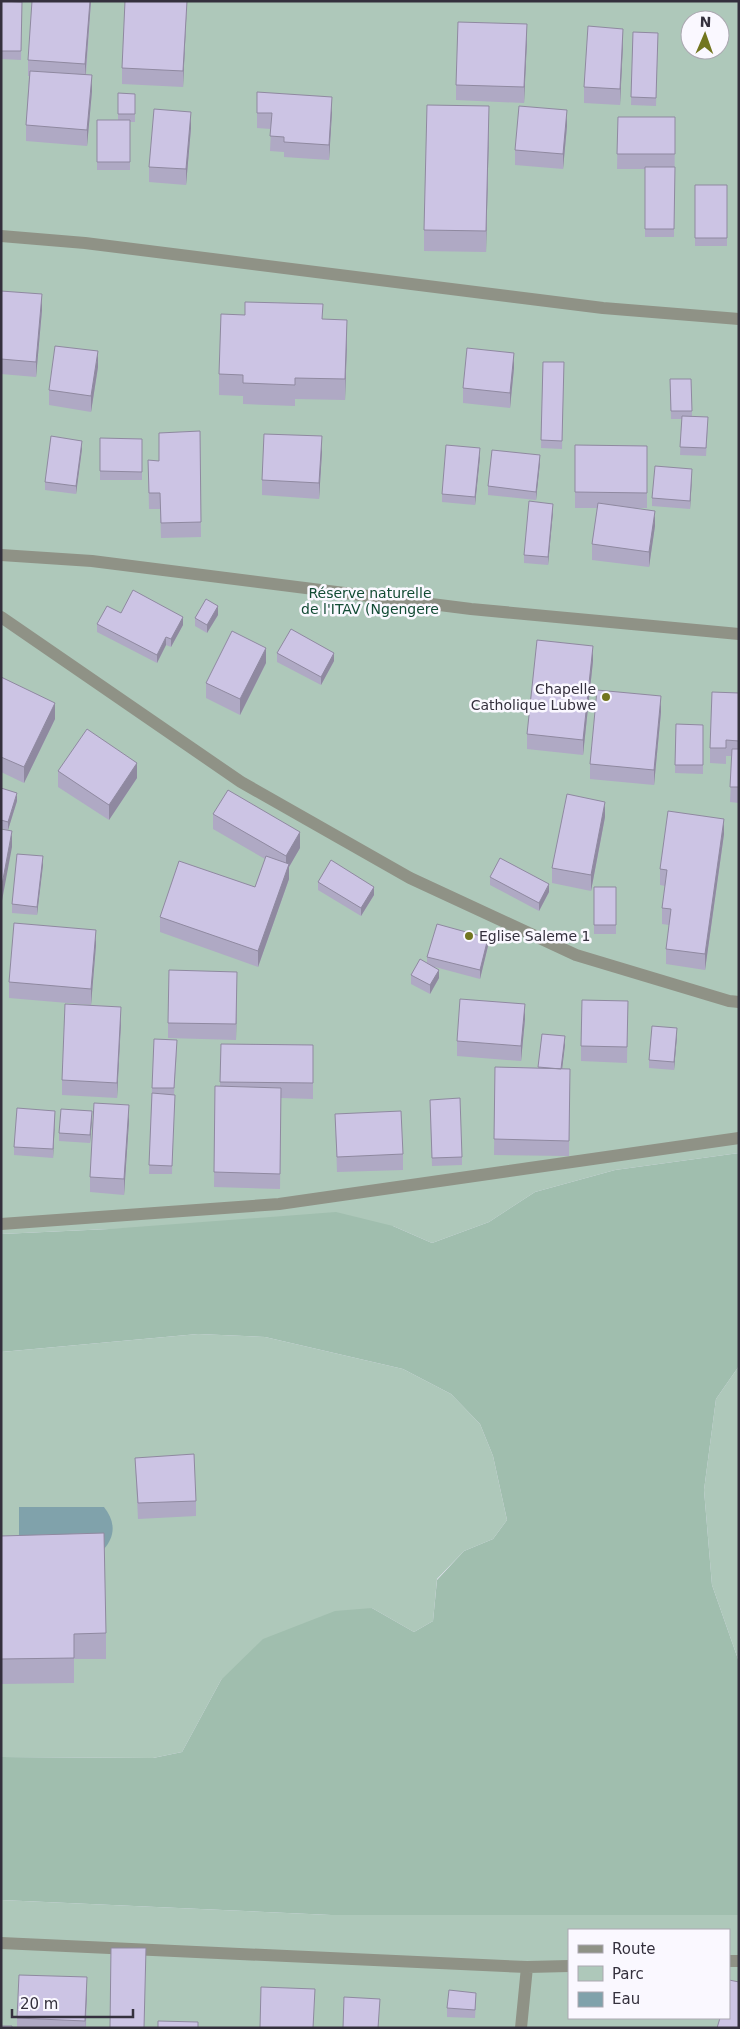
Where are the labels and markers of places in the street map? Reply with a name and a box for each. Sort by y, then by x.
place label: Chapelle Catholique Lubwe [471,681,596,713]
marker: Chapelle Catholique Lubwe [600,691,612,703]
place label: Eglise Saleme 1 [479,928,590,944]
marker: Eglise Saleme 1 [463,930,475,942]

